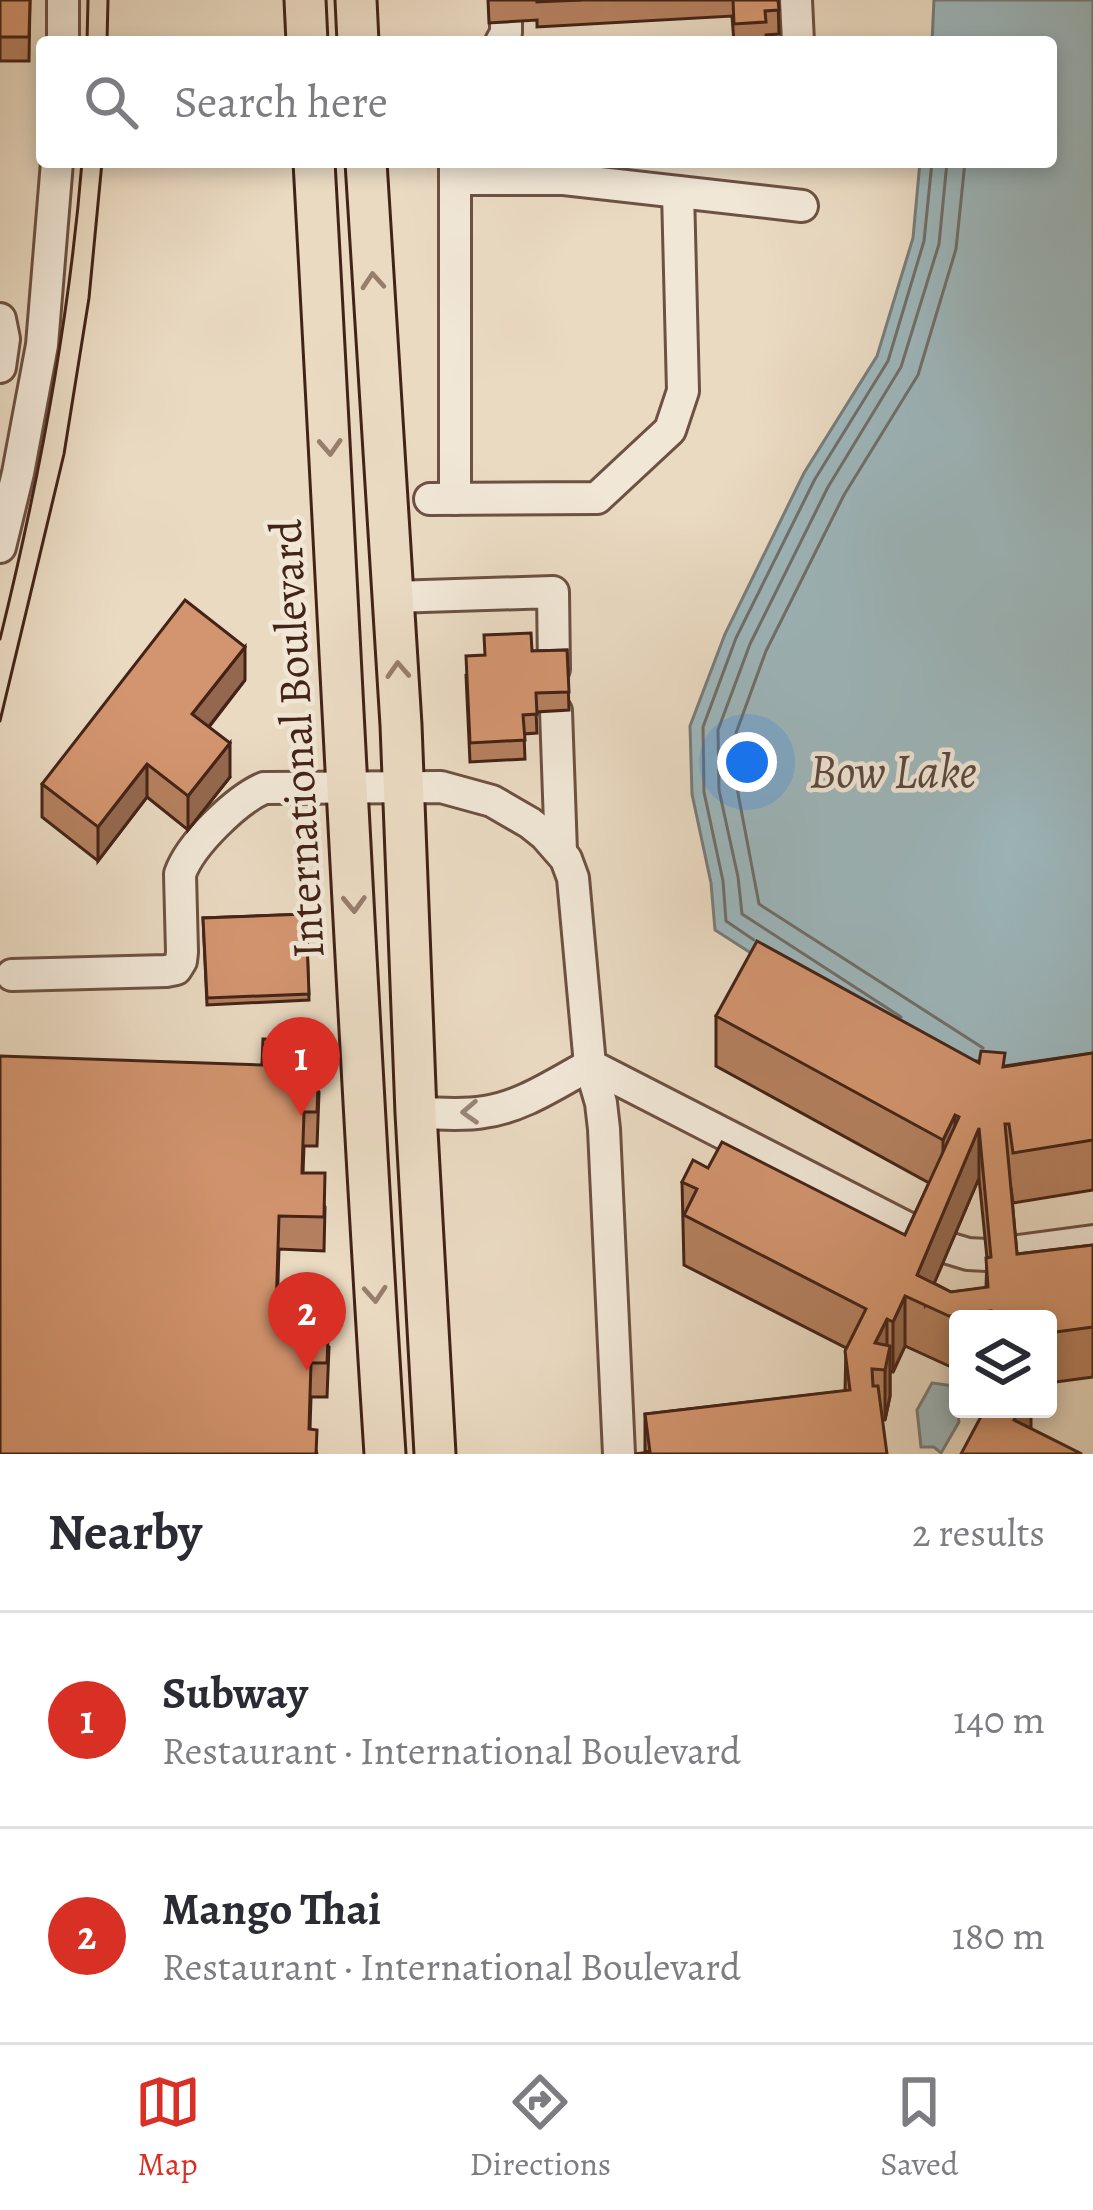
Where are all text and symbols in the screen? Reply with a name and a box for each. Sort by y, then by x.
search box [36,36,1057,168]
icon: search [78,69,144,135]
text: Search here [174,71,388,133]
one-way arrow [361,271,387,290]
one-way arrow [317,438,343,457]
street label: International Boulevard [255,517,339,960]
one-way arrow [385,660,411,679]
your location [717,732,777,792]
water label: Bow Lake [809,738,977,804]
one-way arrow [340,895,366,914]
pin: 1 [262,1017,340,1116]
one-way arrow [460,1099,479,1125]
pin: 2 [268,1272,346,1371]
one-way arrow [362,1285,388,1304]
map controls [949,1310,1057,1418]
button: layers [949,1310,1057,1418]
text: Nearby [48,1497,202,1567]
text: 2 results [912,1506,1045,1559]
text: Subway [162,1662,308,1724]
text: 1 [80,1693,94,1746]
text: 140 m [953,1693,1045,1746]
text: Restaurant · International Boulevard [162,1724,741,1777]
text: Mango Thai [162,1878,381,1940]
text: 2 [78,1909,96,1962]
text: 180 m [952,1909,1045,1962]
text: Restaurant · International Boulevard [162,1940,741,1993]
tab: Map [135,2069,201,2186]
tab: Directions [470,2069,611,2186]
tab: Saved [880,2069,958,2186]

